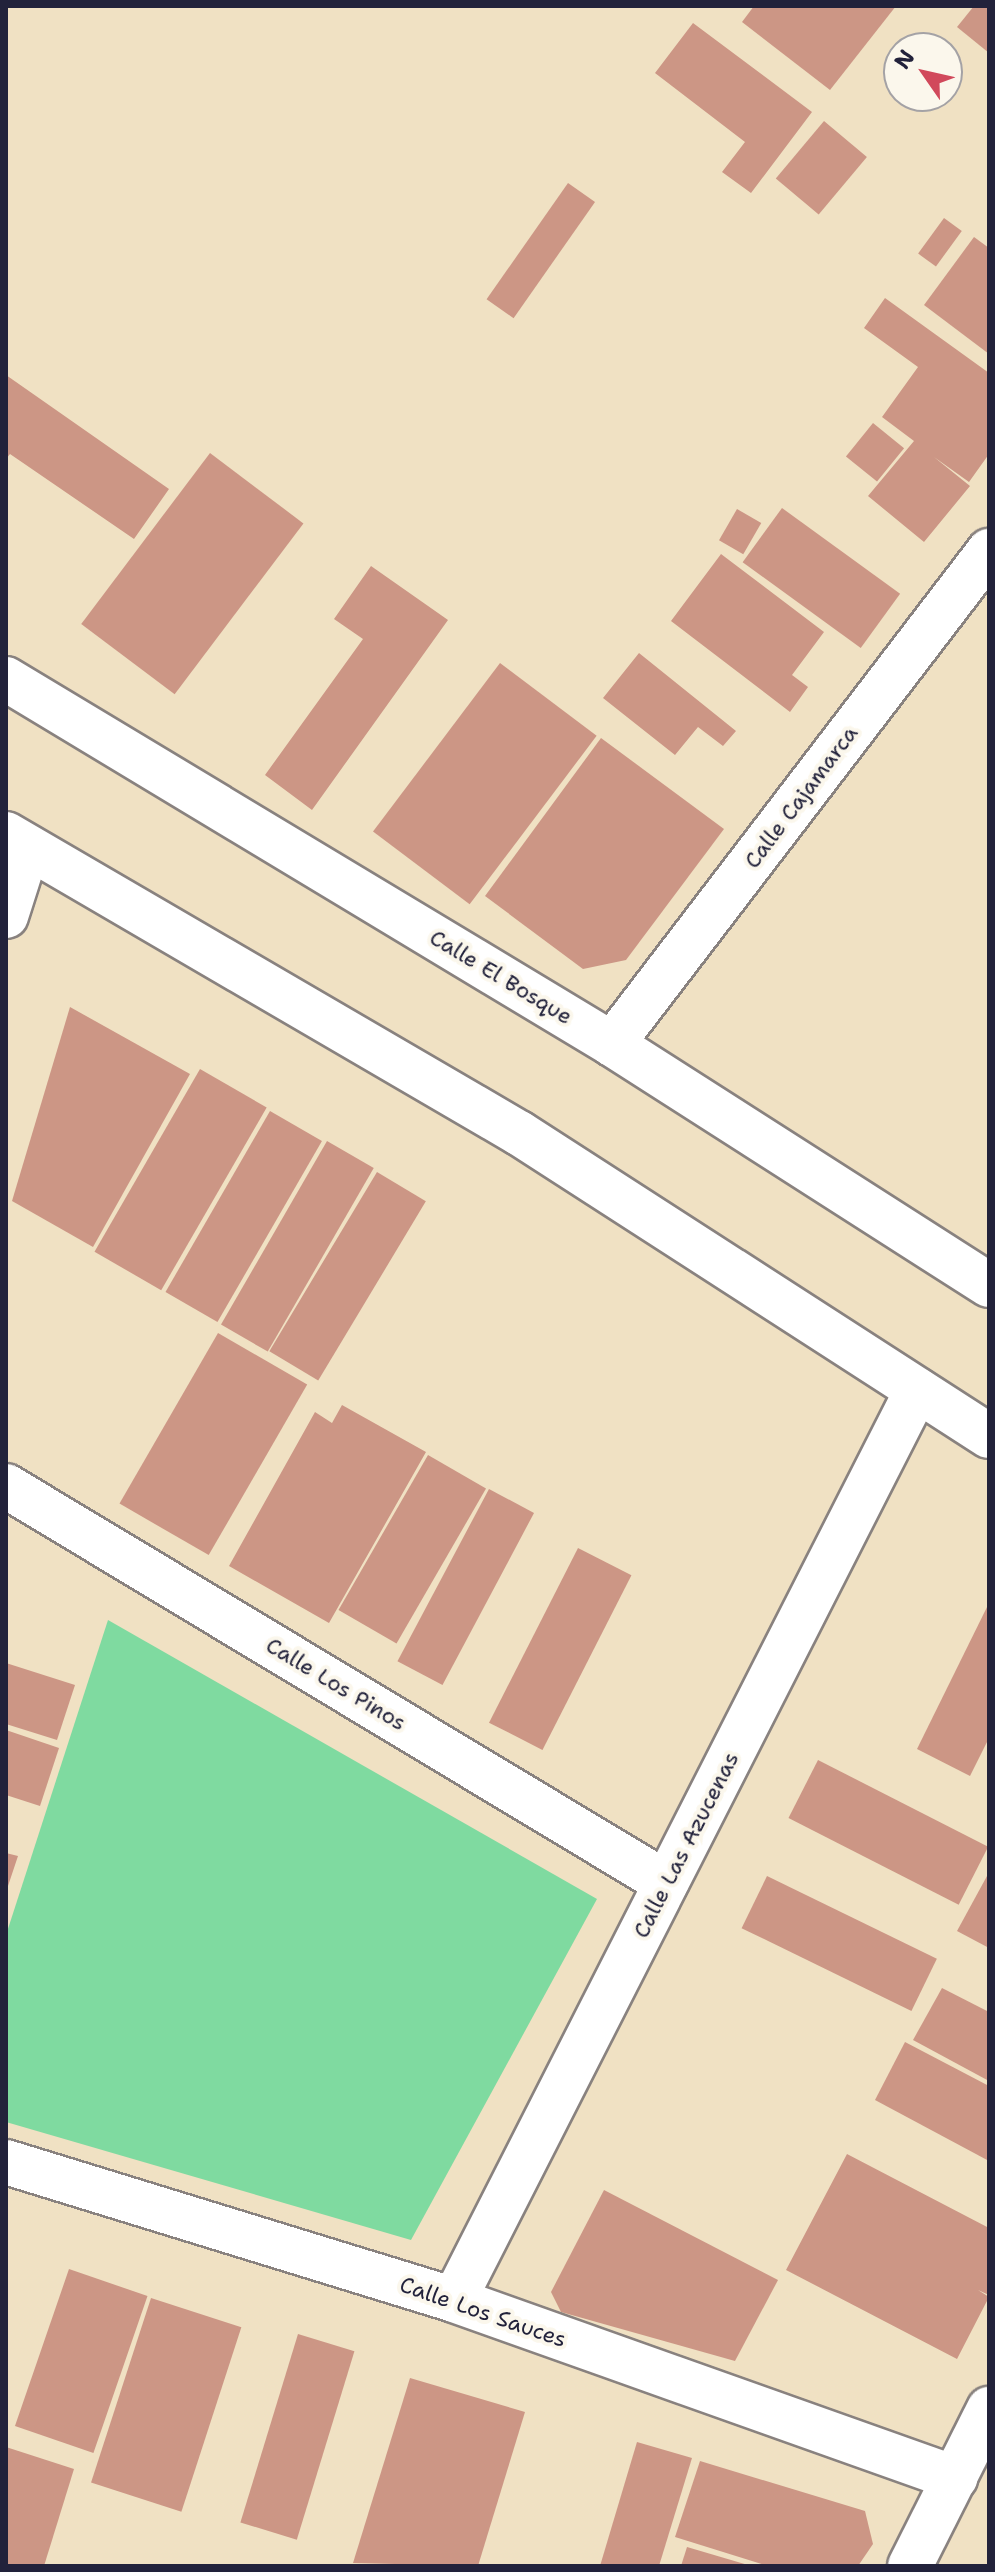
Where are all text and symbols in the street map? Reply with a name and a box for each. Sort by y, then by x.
north arrow [883,32,963,112]
text: N [887,44,921,75]
street label: Calle Cajamarca [739,720,863,874]
street label: Calle El Bosque [425,924,577,1030]
street label: Calle Los Pinos [261,1632,411,1736]
street label: Calle Las Azucenas [628,1748,744,1942]
street label: Calle Los Sauces [396,2271,570,2353]

